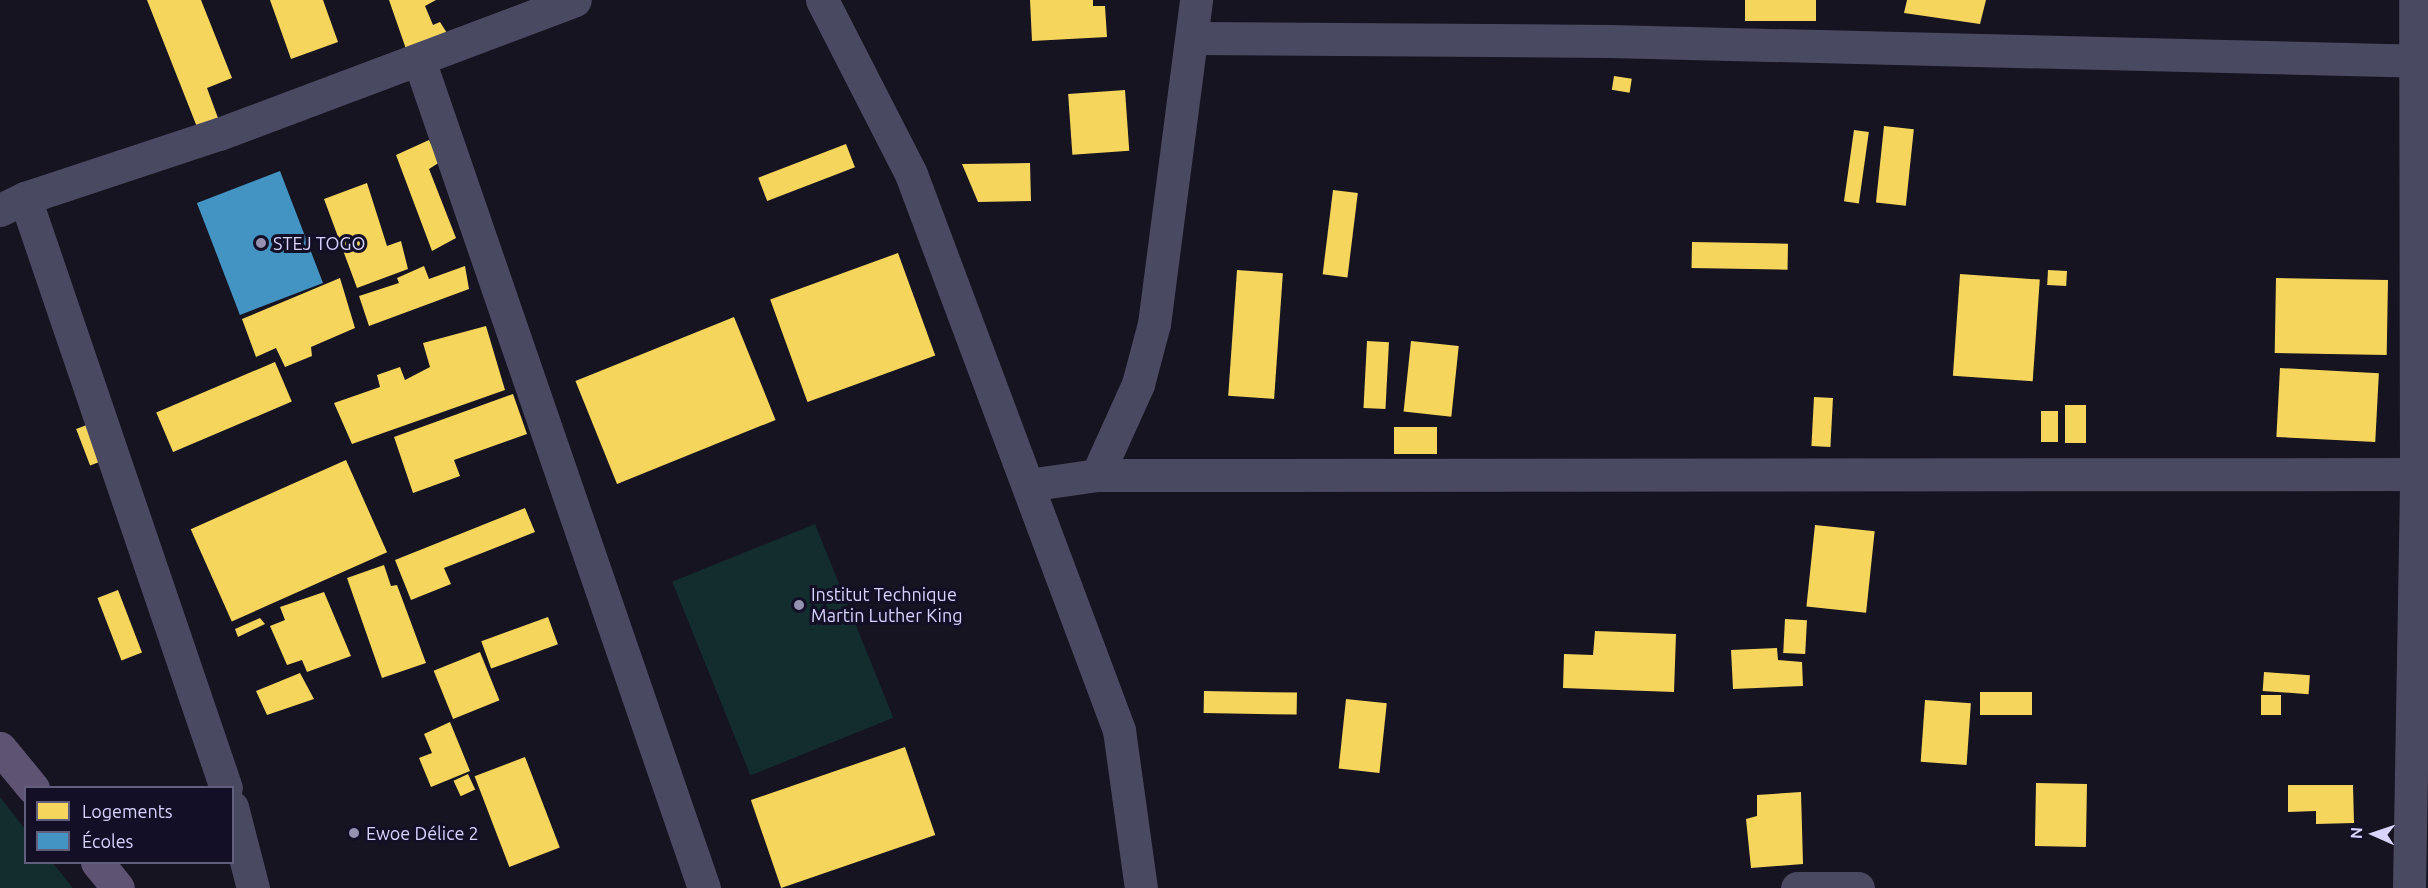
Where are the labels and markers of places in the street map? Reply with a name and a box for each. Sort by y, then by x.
place label: STEJ TOGO [273,232,365,254]
marker: STEJ TOGO [254,236,268,250]
place label: Institut Technique Martin Luther King [811,584,963,626]
marker: Institut Technique Martin Luther King [792,598,806,612]
place label: Ewoe Délice 2 [366,822,479,844]
marker: Ewoe Délice 2 [347,826,361,840]

